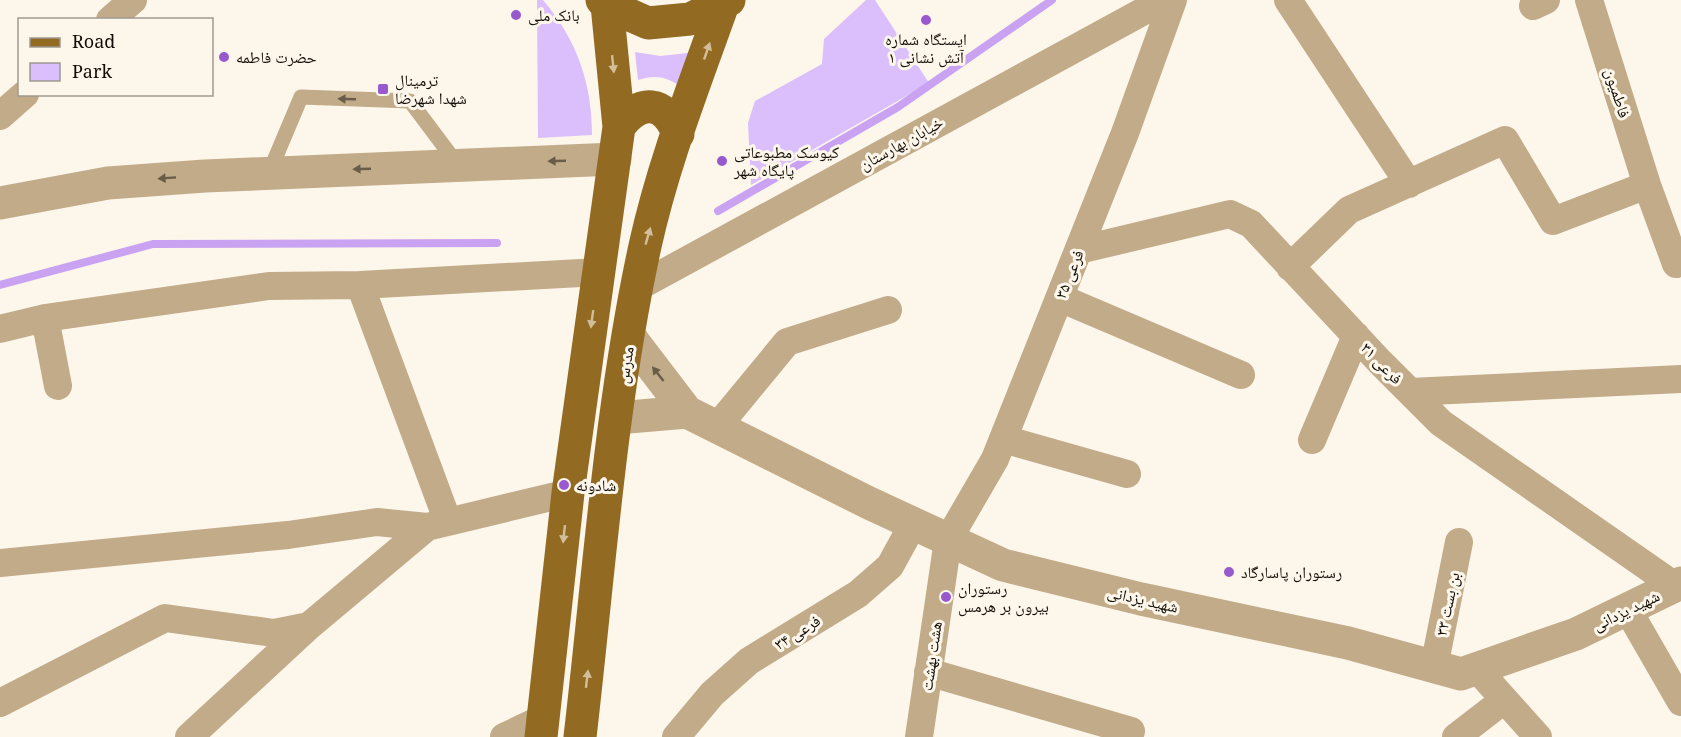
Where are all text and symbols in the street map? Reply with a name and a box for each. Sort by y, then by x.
place label: بانک ملی [528,4,580,26]
marker: بانک ملی [509,8,523,22]
marker: ایستگاه شماره ۱ آتش نشانی [919,13,933,27]
legend [18,18,213,96]
place label: ایستگاه شماره ۱ آتش نشانی [885,28,967,68]
text: Road [72,29,115,53]
one-way arrow [703,41,712,59]
place label: حضرت فاطمه [236,46,317,68]
marker: حضرت فاطمه [217,50,231,64]
one-way arrow [608,54,618,73]
text: Park [72,59,112,83]
street label: فاطمیون [1600,66,1636,120]
place label: ترمینال شهدا شهرضا [395,69,467,109]
marker: ترمینال شهدا شهرضا [376,82,390,96]
one-way arrow [338,94,357,103]
street label: خیابان بهارستان [855,111,947,175]
place label: کیوسک مطبوعاتی پایگاه شهر [733,141,839,181]
marker: کیوسک مطبوعاتی پایگاه شهر [715,154,729,168]
one-way arrow [547,157,566,166]
one-way arrow [352,165,371,174]
one-way arrow [158,174,177,183]
one-way arrow [644,227,653,245]
street label: فرعی ۳۵ [1049,246,1089,302]
one-way arrow [587,310,597,329]
street label: فرعی ۳۱ [1356,337,1408,389]
street label: مدرس [611,345,639,385]
one-way arrow [652,366,664,382]
place label: شادونه [576,474,616,496]
marker: شادونه [557,478,571,492]
one-way arrow [559,524,569,543]
place label: رستوران پاسارگاد [1241,561,1342,583]
marker: رستوران پاسارگاد [1222,565,1236,579]
street label: بن بست ۳۳ [1430,570,1464,638]
place label: رستوران بیرون بر هرمس [958,577,1049,617]
street label: شهید یزدانی [1105,580,1181,618]
street label: شهید یزدانی [1589,584,1663,636]
marker: رستوران بیرون بر هرمس [939,590,953,604]
street label: فرعی ۳۴ [770,609,824,655]
street label: هشت بهشت [915,620,947,692]
one-way arrow [582,669,592,688]

